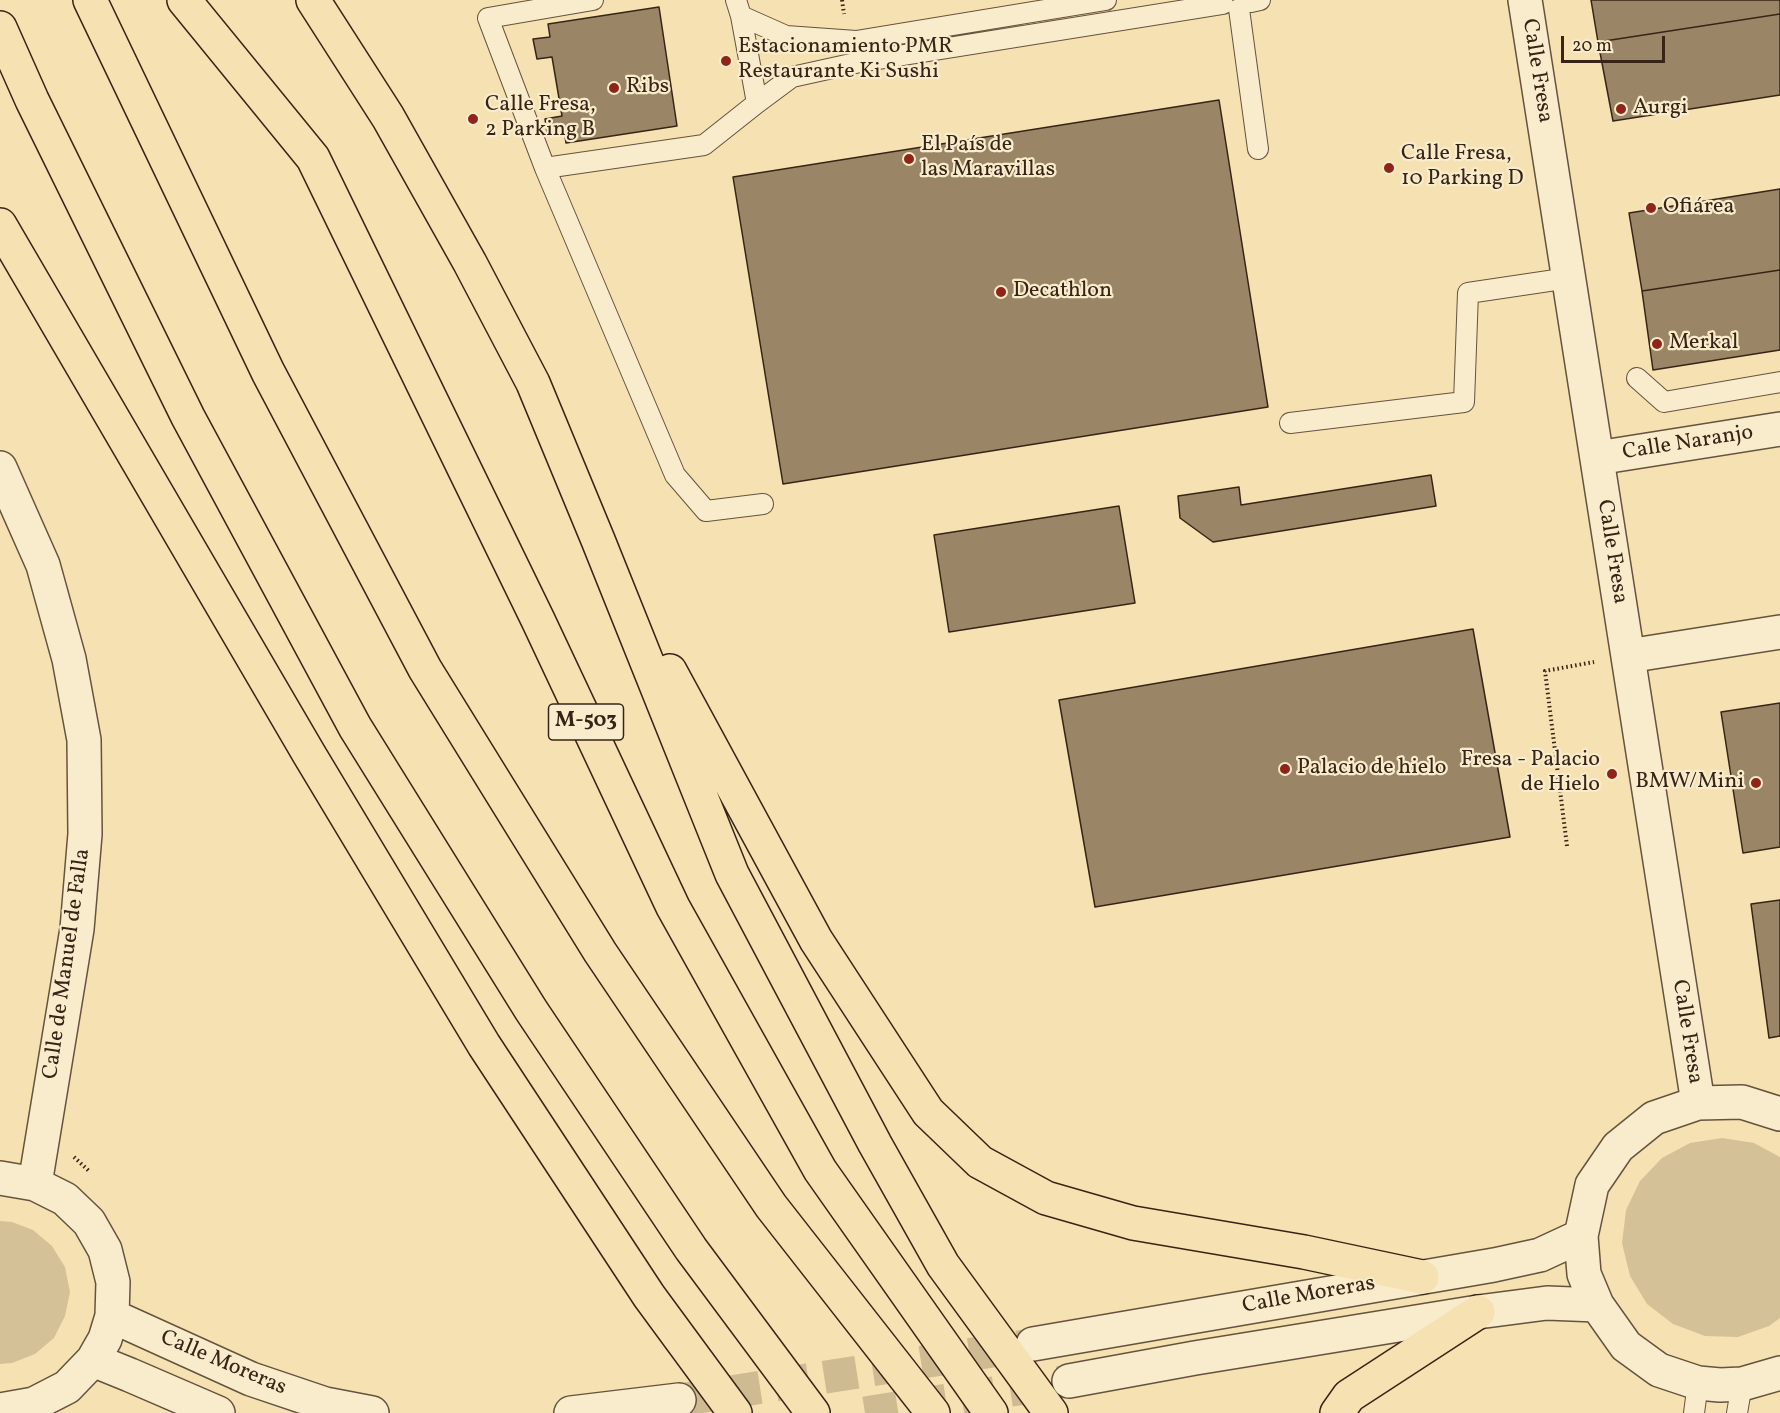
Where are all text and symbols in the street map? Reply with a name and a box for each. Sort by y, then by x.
street label: Calle Fresa [1515,17,1557,125]
scale bar [1564,24,1668,62]
text: 20 m [1572,34,1612,59]
place label: Estacionamiento PMR Restaurante Ki Sushi [738,35,953,86]
marker: Estacionamiento PMR Restaurante Ki Sushi [719,54,733,68]
place label: Ribs [626,75,669,101]
marker: Ribs [607,81,621,95]
place label: Calle Fresa, 2 Parking B [485,93,596,144]
place label: Aurgi [1633,96,1688,122]
marker: Aurgi [1614,102,1628,116]
marker: Calle Fresa, 2 Parking B [466,112,480,126]
place label: El País de las Maravillas [921,133,1055,184]
place label: Calle Fresa, 10 Parking D [1401,142,1524,194]
marker: El País de las Maravillas [902,152,916,166]
marker: Calle Fresa, 10 Parking D [1382,161,1396,175]
place label: Ofiárea [1663,195,1734,221]
marker: Ofiárea [1644,201,1658,215]
place label: Decathlon [1013,279,1112,305]
marker: Decathlon [994,285,1008,299]
place label: Merkal [1669,331,1738,357]
marker: Merkal [1650,337,1664,351]
street label: Calle Naranjo [1621,421,1755,467]
street label: Calle Fresa [1590,498,1632,606]
road number: M-503 [548,704,624,740]
place label: Fresa - Palacio de Hielo [1461,748,1600,800]
place label: Palacio de hielo [1297,756,1447,782]
marker: Palacio de hielo [1278,762,1292,776]
marker: Fresa - Palacio de Hielo [1605,767,1619,781]
place label: BMW/Mini [1635,770,1744,796]
marker: BMW/Mini [1749,776,1763,790]
street label: Calle de Manuel de Falla [39,847,97,1081]
street label: Calle Fresa [1665,978,1707,1086]
street label: Calle Moreras [1241,1271,1377,1321]
street label: Calle Moreras [156,1326,290,1402]

